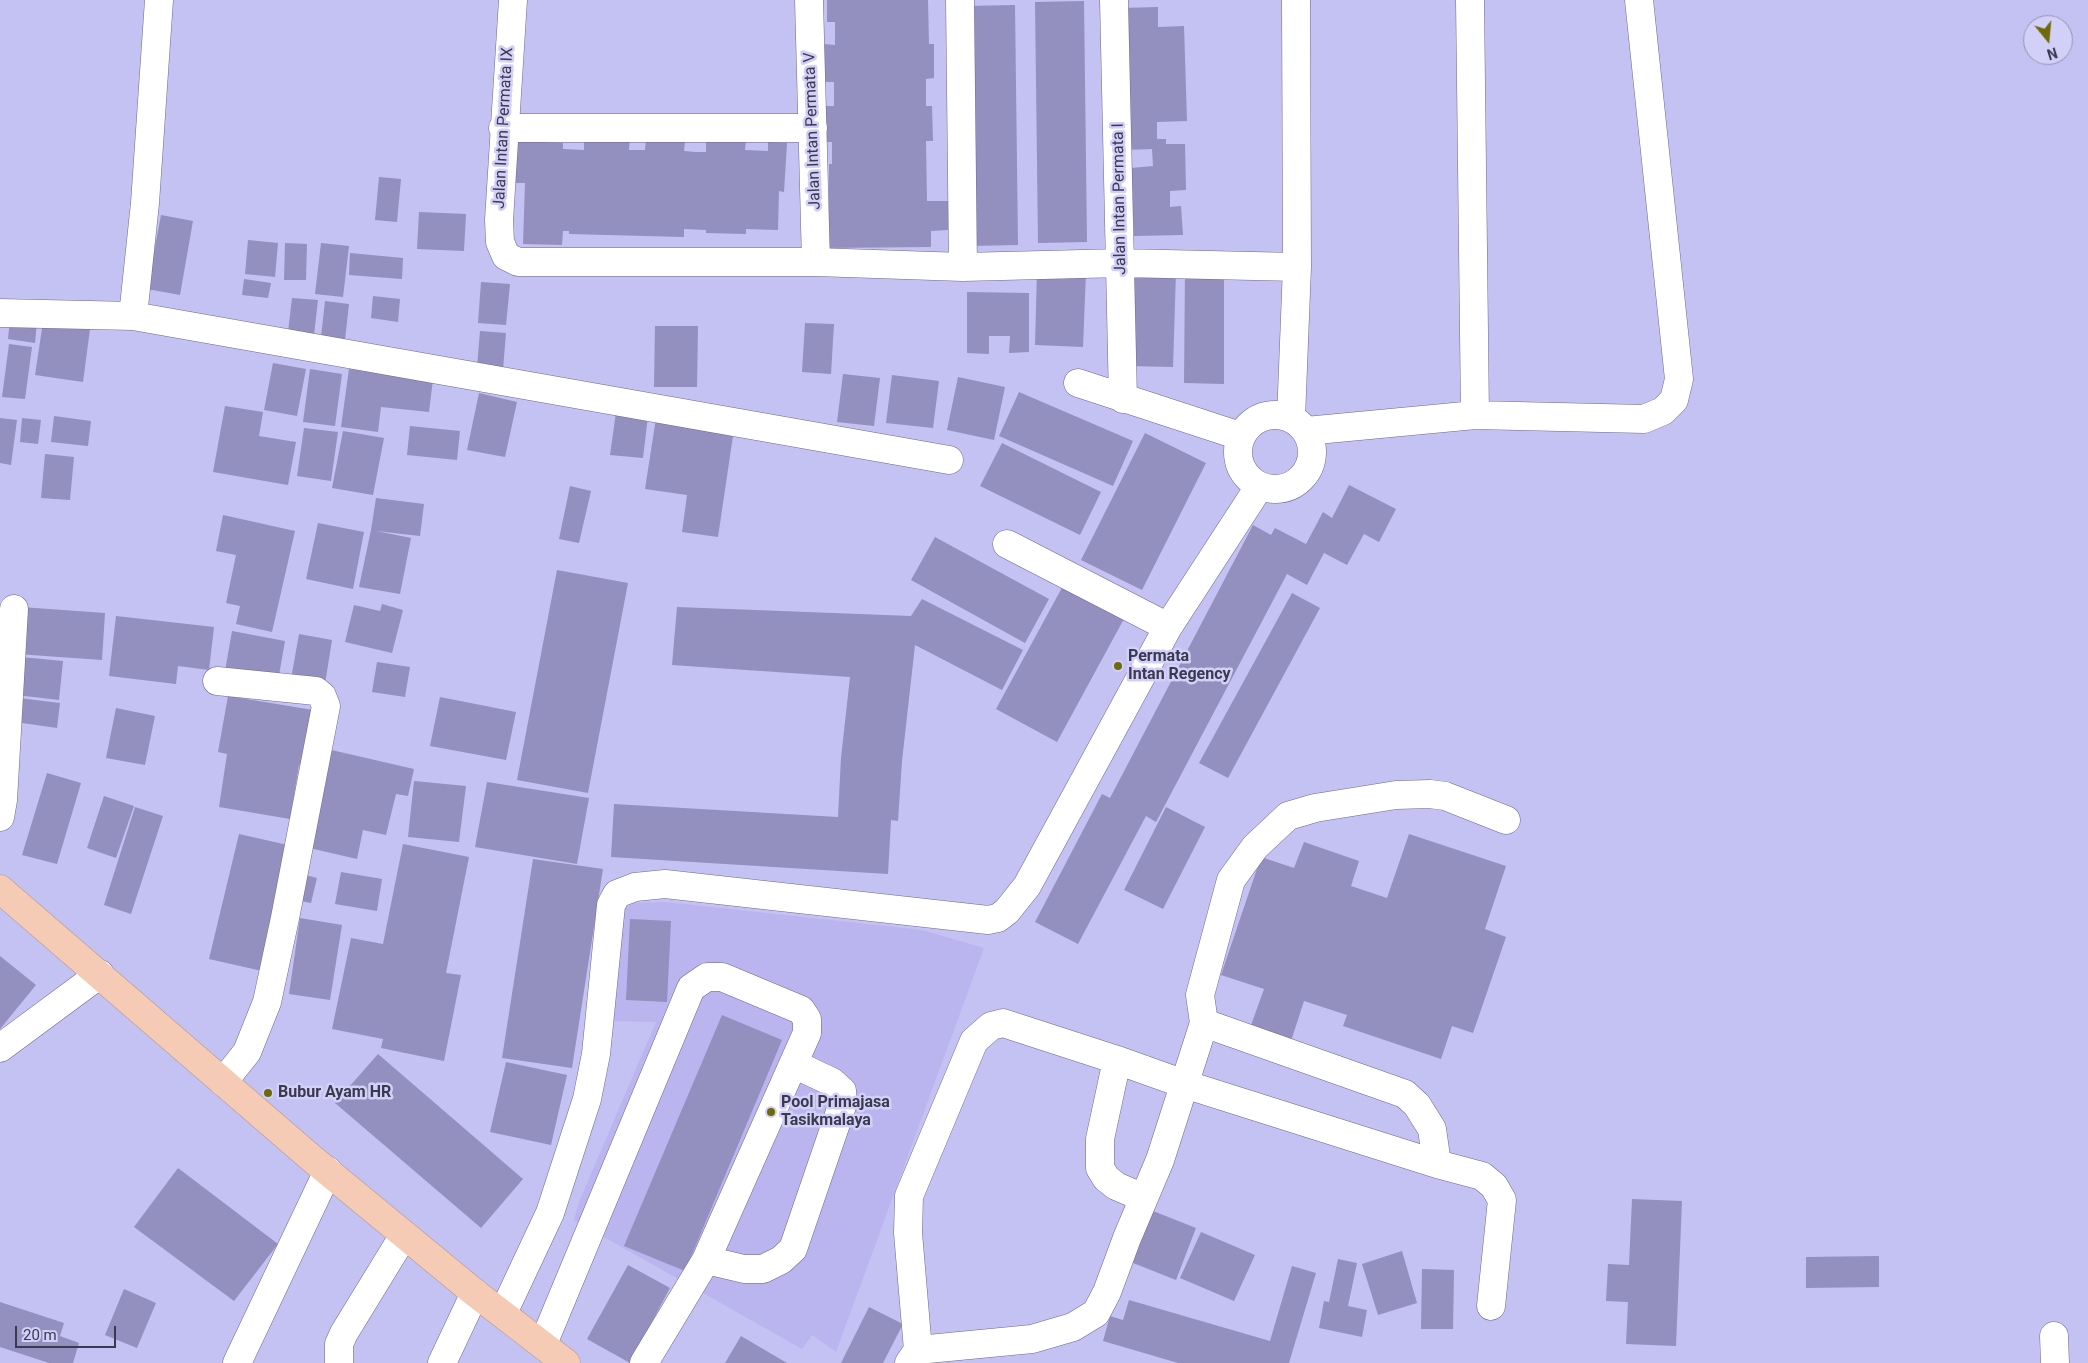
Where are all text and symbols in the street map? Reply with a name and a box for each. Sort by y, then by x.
north arrow [2023,15,2073,65]
text: N [2045,44,2059,62]
street label: Jalan Intan Permata IX [490,47,518,209]
street label: Jalan Intan Permata V [801,52,825,210]
street label: Jalan Intan Permata I [1109,123,1131,275]
place label: Permata Intan Regency [1128,647,1231,685]
marker: Permata Intan Regency [1112,660,1124,672]
place label: Bubur Ayam HR [278,1083,391,1103]
marker: Bubur Ayam HR [262,1087,274,1099]
place label: Pool Primajasa Tasikmalaya [781,1093,890,1131]
marker: Pool Primajasa Tasikmalaya [765,1106,777,1118]
scale bar [18,1316,119,1348]
text: 20 m [23,1326,57,1344]

